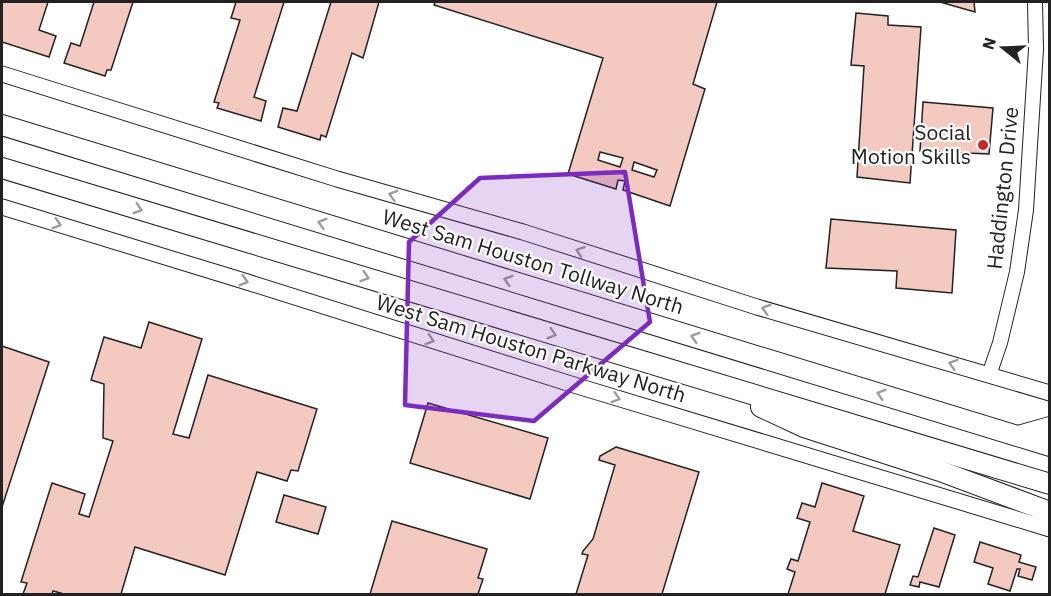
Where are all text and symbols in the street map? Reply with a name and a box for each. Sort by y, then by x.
north arrow [973,18,1033,78]
text: N [977,35,1000,52]
street label: Haddington Drive [980,105,1024,271]
place label: Social Motion Skills [851,118,971,170]
marker: Social Motion Skills [976,138,990,152]
one-way arrow [388,190,399,202]
one-way arrow [132,202,143,214]
street label: West Sam Houston Tollway North [379,202,687,320]
one-way arrow [51,217,62,229]
one-way arrow [317,218,328,230]
one-way arrow [575,246,586,259]
one-way arrow [359,270,370,282]
one-way arrow [238,274,249,286]
one-way arrow [504,275,514,287]
street label: West Sam Houston Parkway North [373,288,689,409]
one-way arrow [761,304,771,317]
one-way arrow [546,327,557,339]
one-way arrow [690,332,701,344]
one-way arrow [424,333,435,345]
one-way arrow [948,359,959,371]
one-way arrow [876,389,887,401]
one-way arrow [610,391,621,403]

